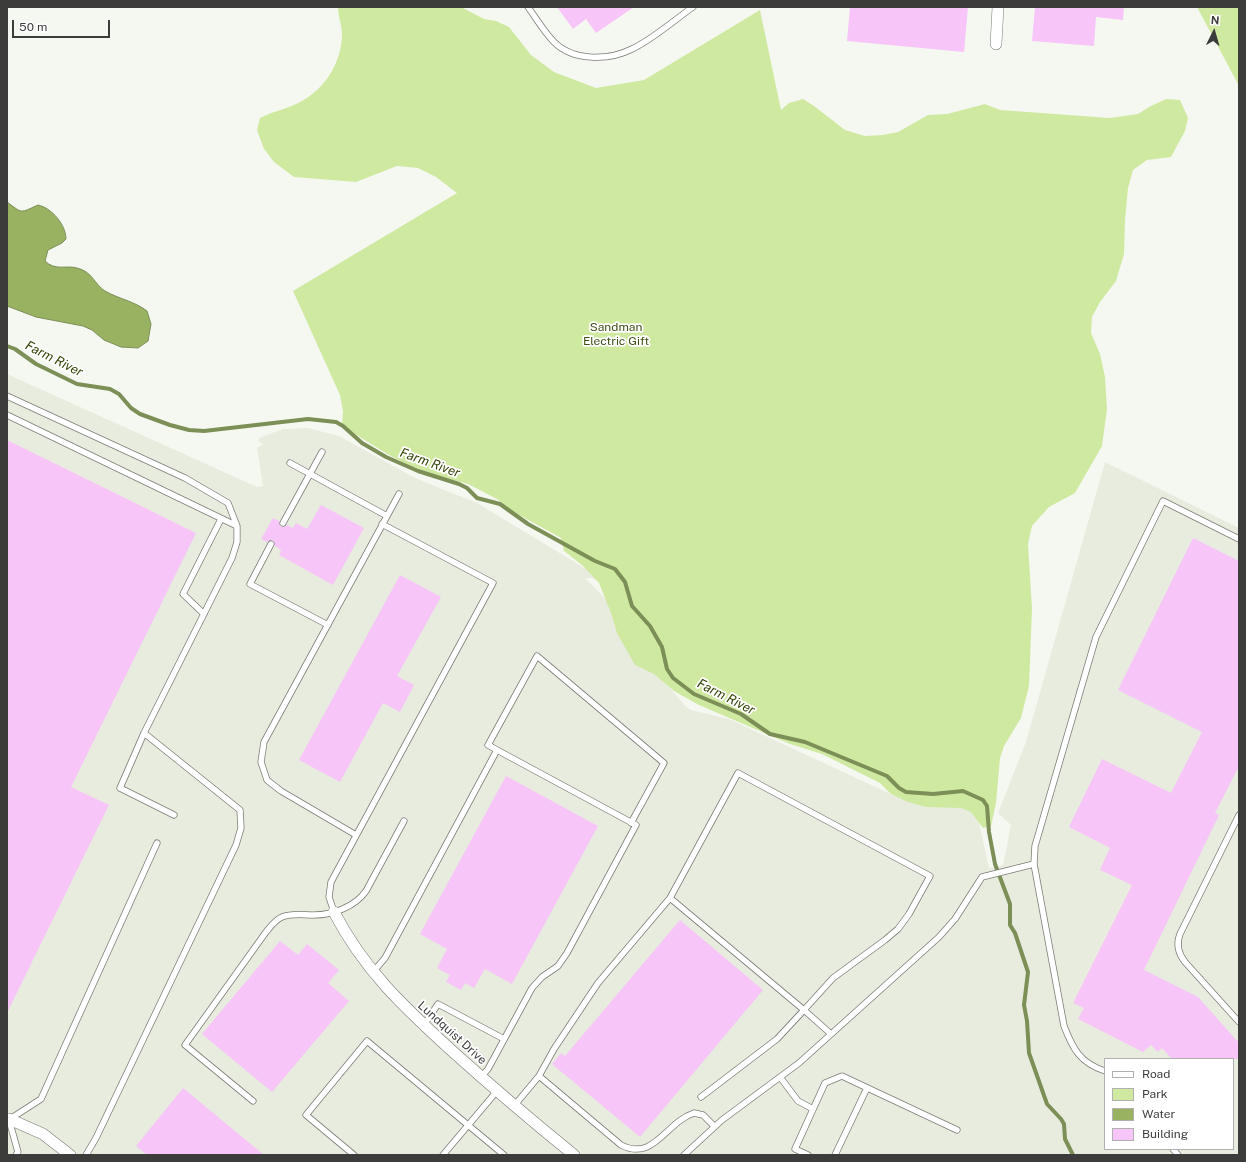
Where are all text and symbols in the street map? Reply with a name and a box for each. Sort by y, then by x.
scale bar [14,12,112,38]
north arrow [1194,12,1234,52]
text: N [1210,14,1220,26]
text: 50 m [19,20,47,34]
park label: Sandman Electric Gift [583,320,649,348]
water label: Farm River [22,338,86,380]
water label: Farm River [398,445,462,481]
water label: Farm River [694,676,758,718]
street label: Lundquist Drive [415,998,489,1068]
legend [1104,1058,1234,1150]
text: Road [1142,1067,1170,1081]
text: Park [1142,1087,1168,1101]
text: Water [1142,1107,1175,1121]
text: Building [1142,1127,1188,1141]

